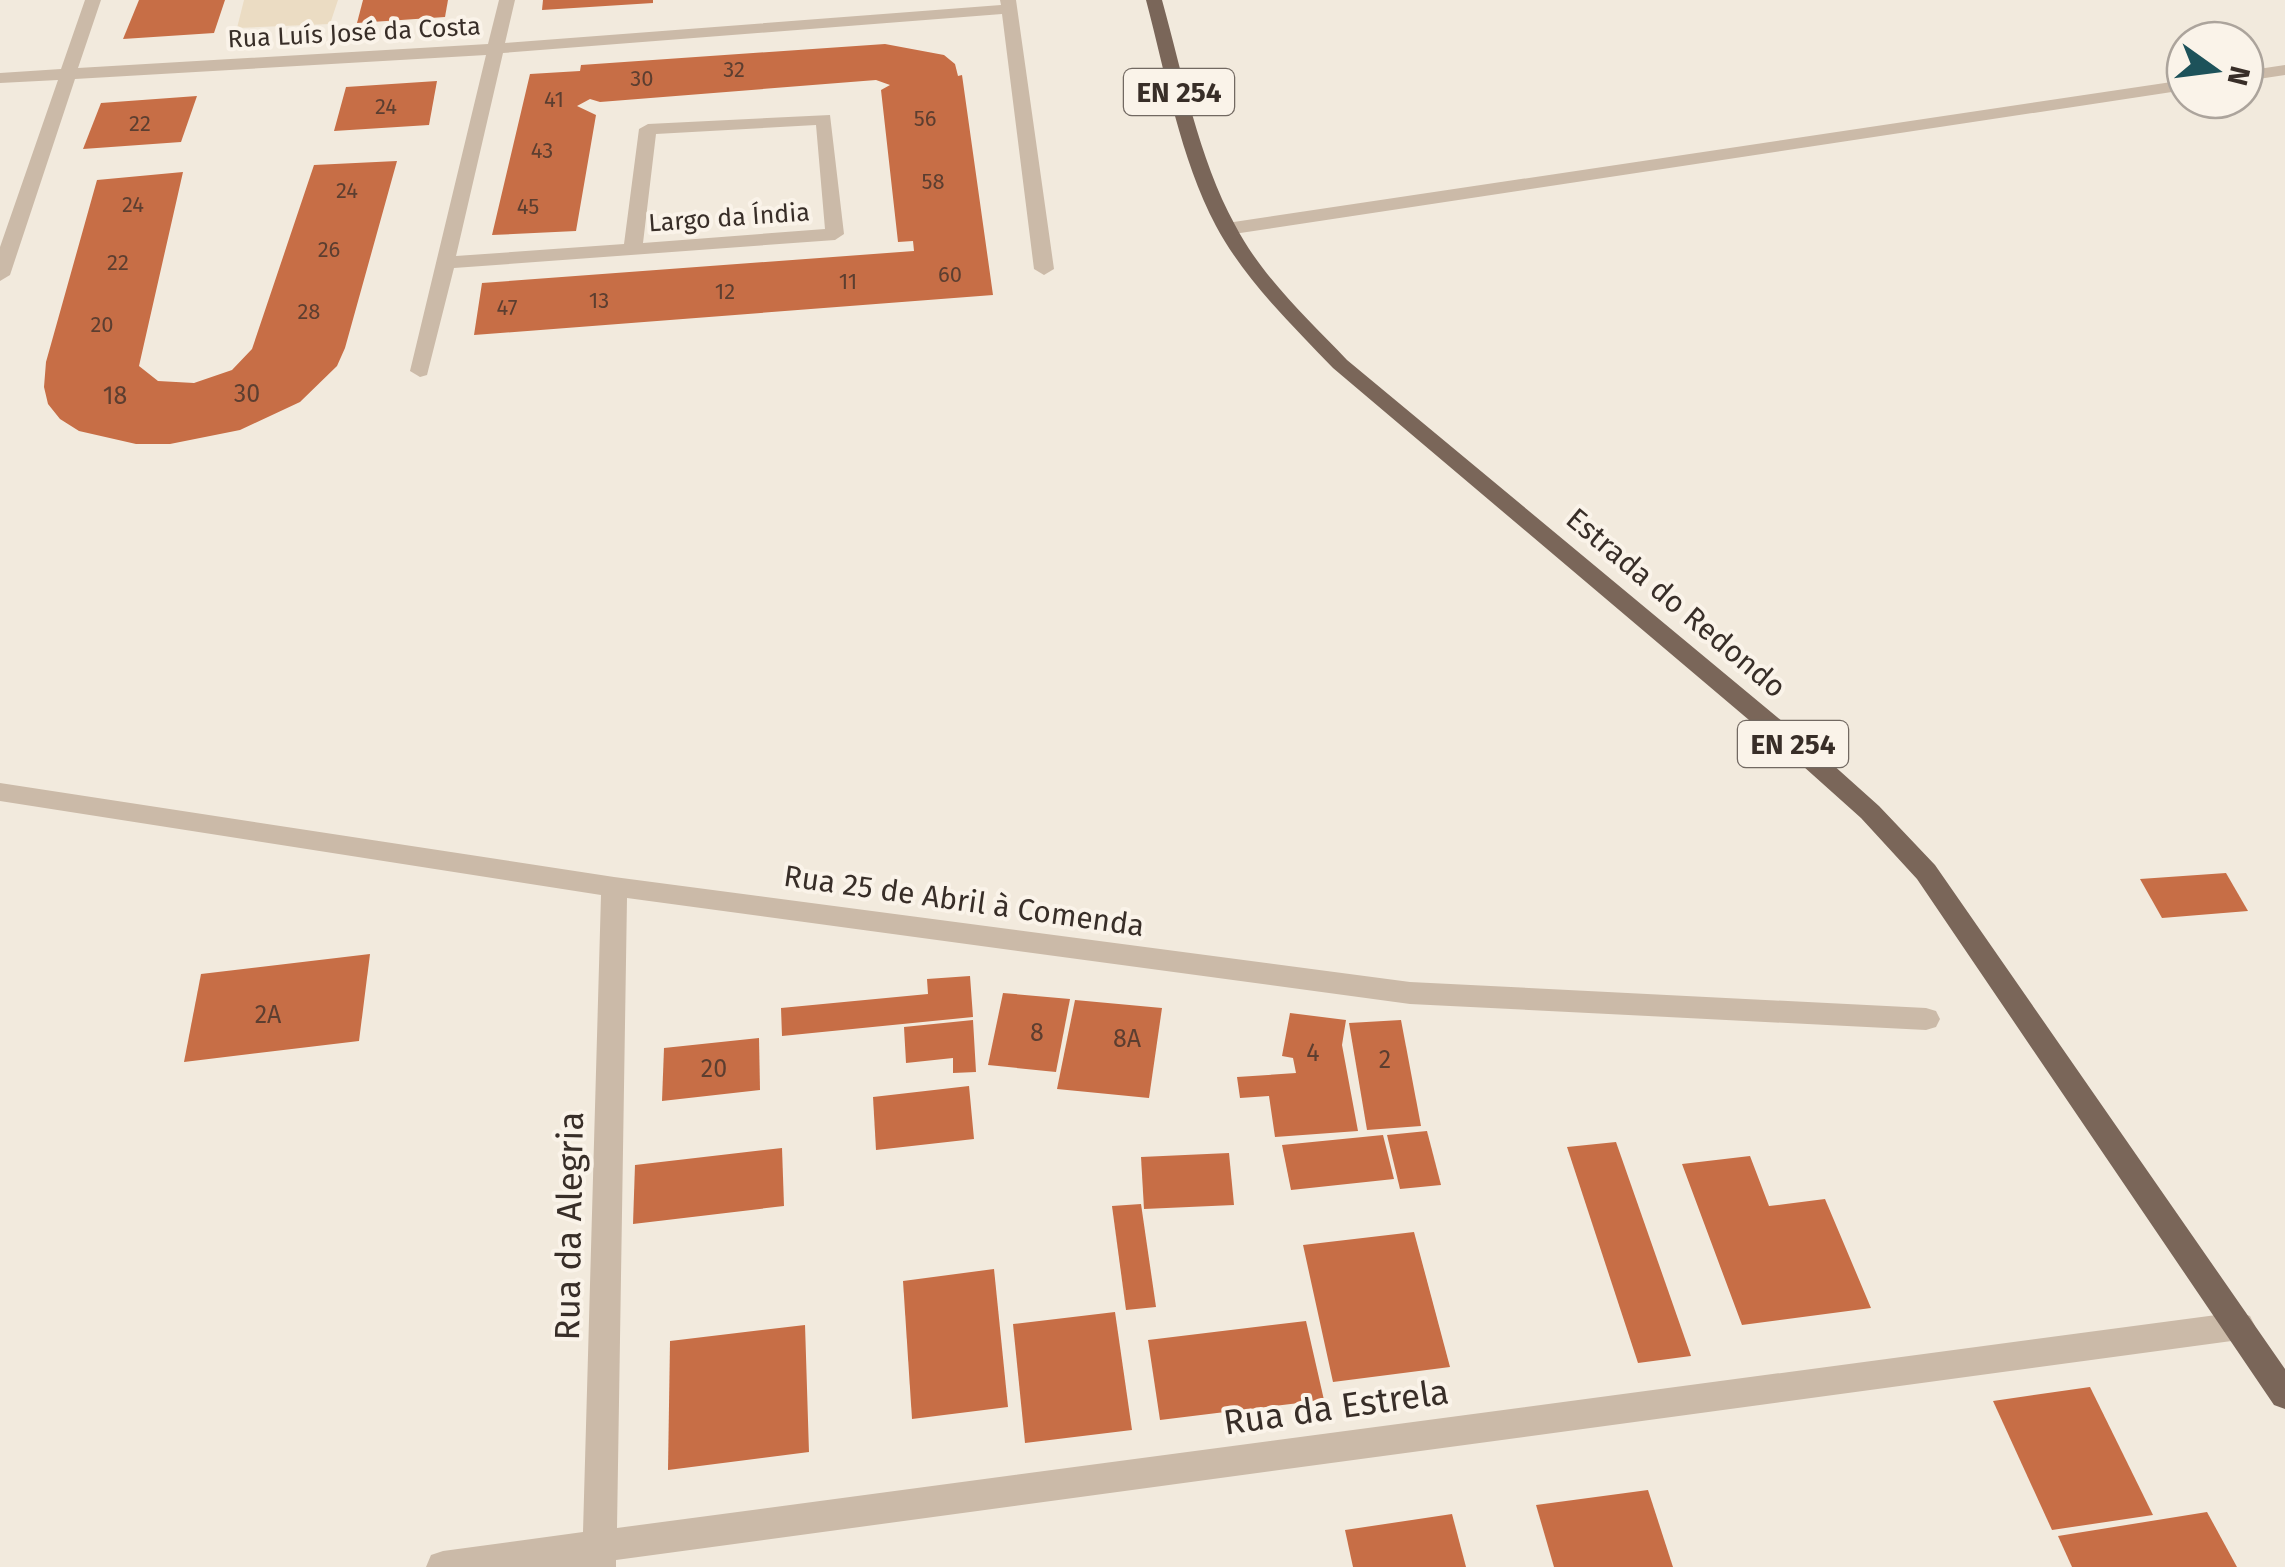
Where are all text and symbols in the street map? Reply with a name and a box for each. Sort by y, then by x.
street label: Rua Luís José da Costa [227,11,481,55]
north arrow [2165,20,2265,120]
house number: 32 [723,56,745,83]
text: N [2221,63,2257,89]
house number: 30 [630,65,654,92]
road number: EN 254 [1124,69,1234,115]
house number: 41 [544,86,564,113]
house number: 24 [375,93,397,120]
house number: 56 [914,105,936,132]
house number: 22 [129,110,151,137]
house number: 43 [531,137,553,164]
house number: 58 [921,168,945,195]
house number: 24 [336,177,358,204]
house number: 24 [122,191,144,218]
house number: 45 [517,193,539,220]
street label: Largo da Índia [647,196,811,239]
house number: 26 [318,236,340,263]
house number: 22 [107,249,129,276]
house number: 60 [938,261,962,288]
house number: 11 [839,268,857,295]
house number: 12 [715,278,735,305]
house number: 13 [589,287,609,314]
house number: 47 [497,294,518,321]
house number: 28 [297,298,321,325]
house number: 20 [90,311,114,338]
house number: 30 [234,379,260,409]
house number: 18 [103,381,127,411]
street label: Estrada do Redondo [1559,501,1793,705]
road number: EN 254 [1738,721,1848,767]
street label: Rua 25 de Abril à Comenda [781,858,1147,944]
house number: 2A [255,1000,282,1030]
house number: 8 [1030,1018,1044,1048]
house number: 8A [1113,1024,1142,1054]
house number: 4 [1306,1038,1320,1068]
house number: 2 [1379,1045,1391,1075]
house number: 20 [701,1054,727,1084]
street label: Rua da Alegria [546,1111,592,1341]
street label: Rua da Estrela [1221,1370,1451,1444]

